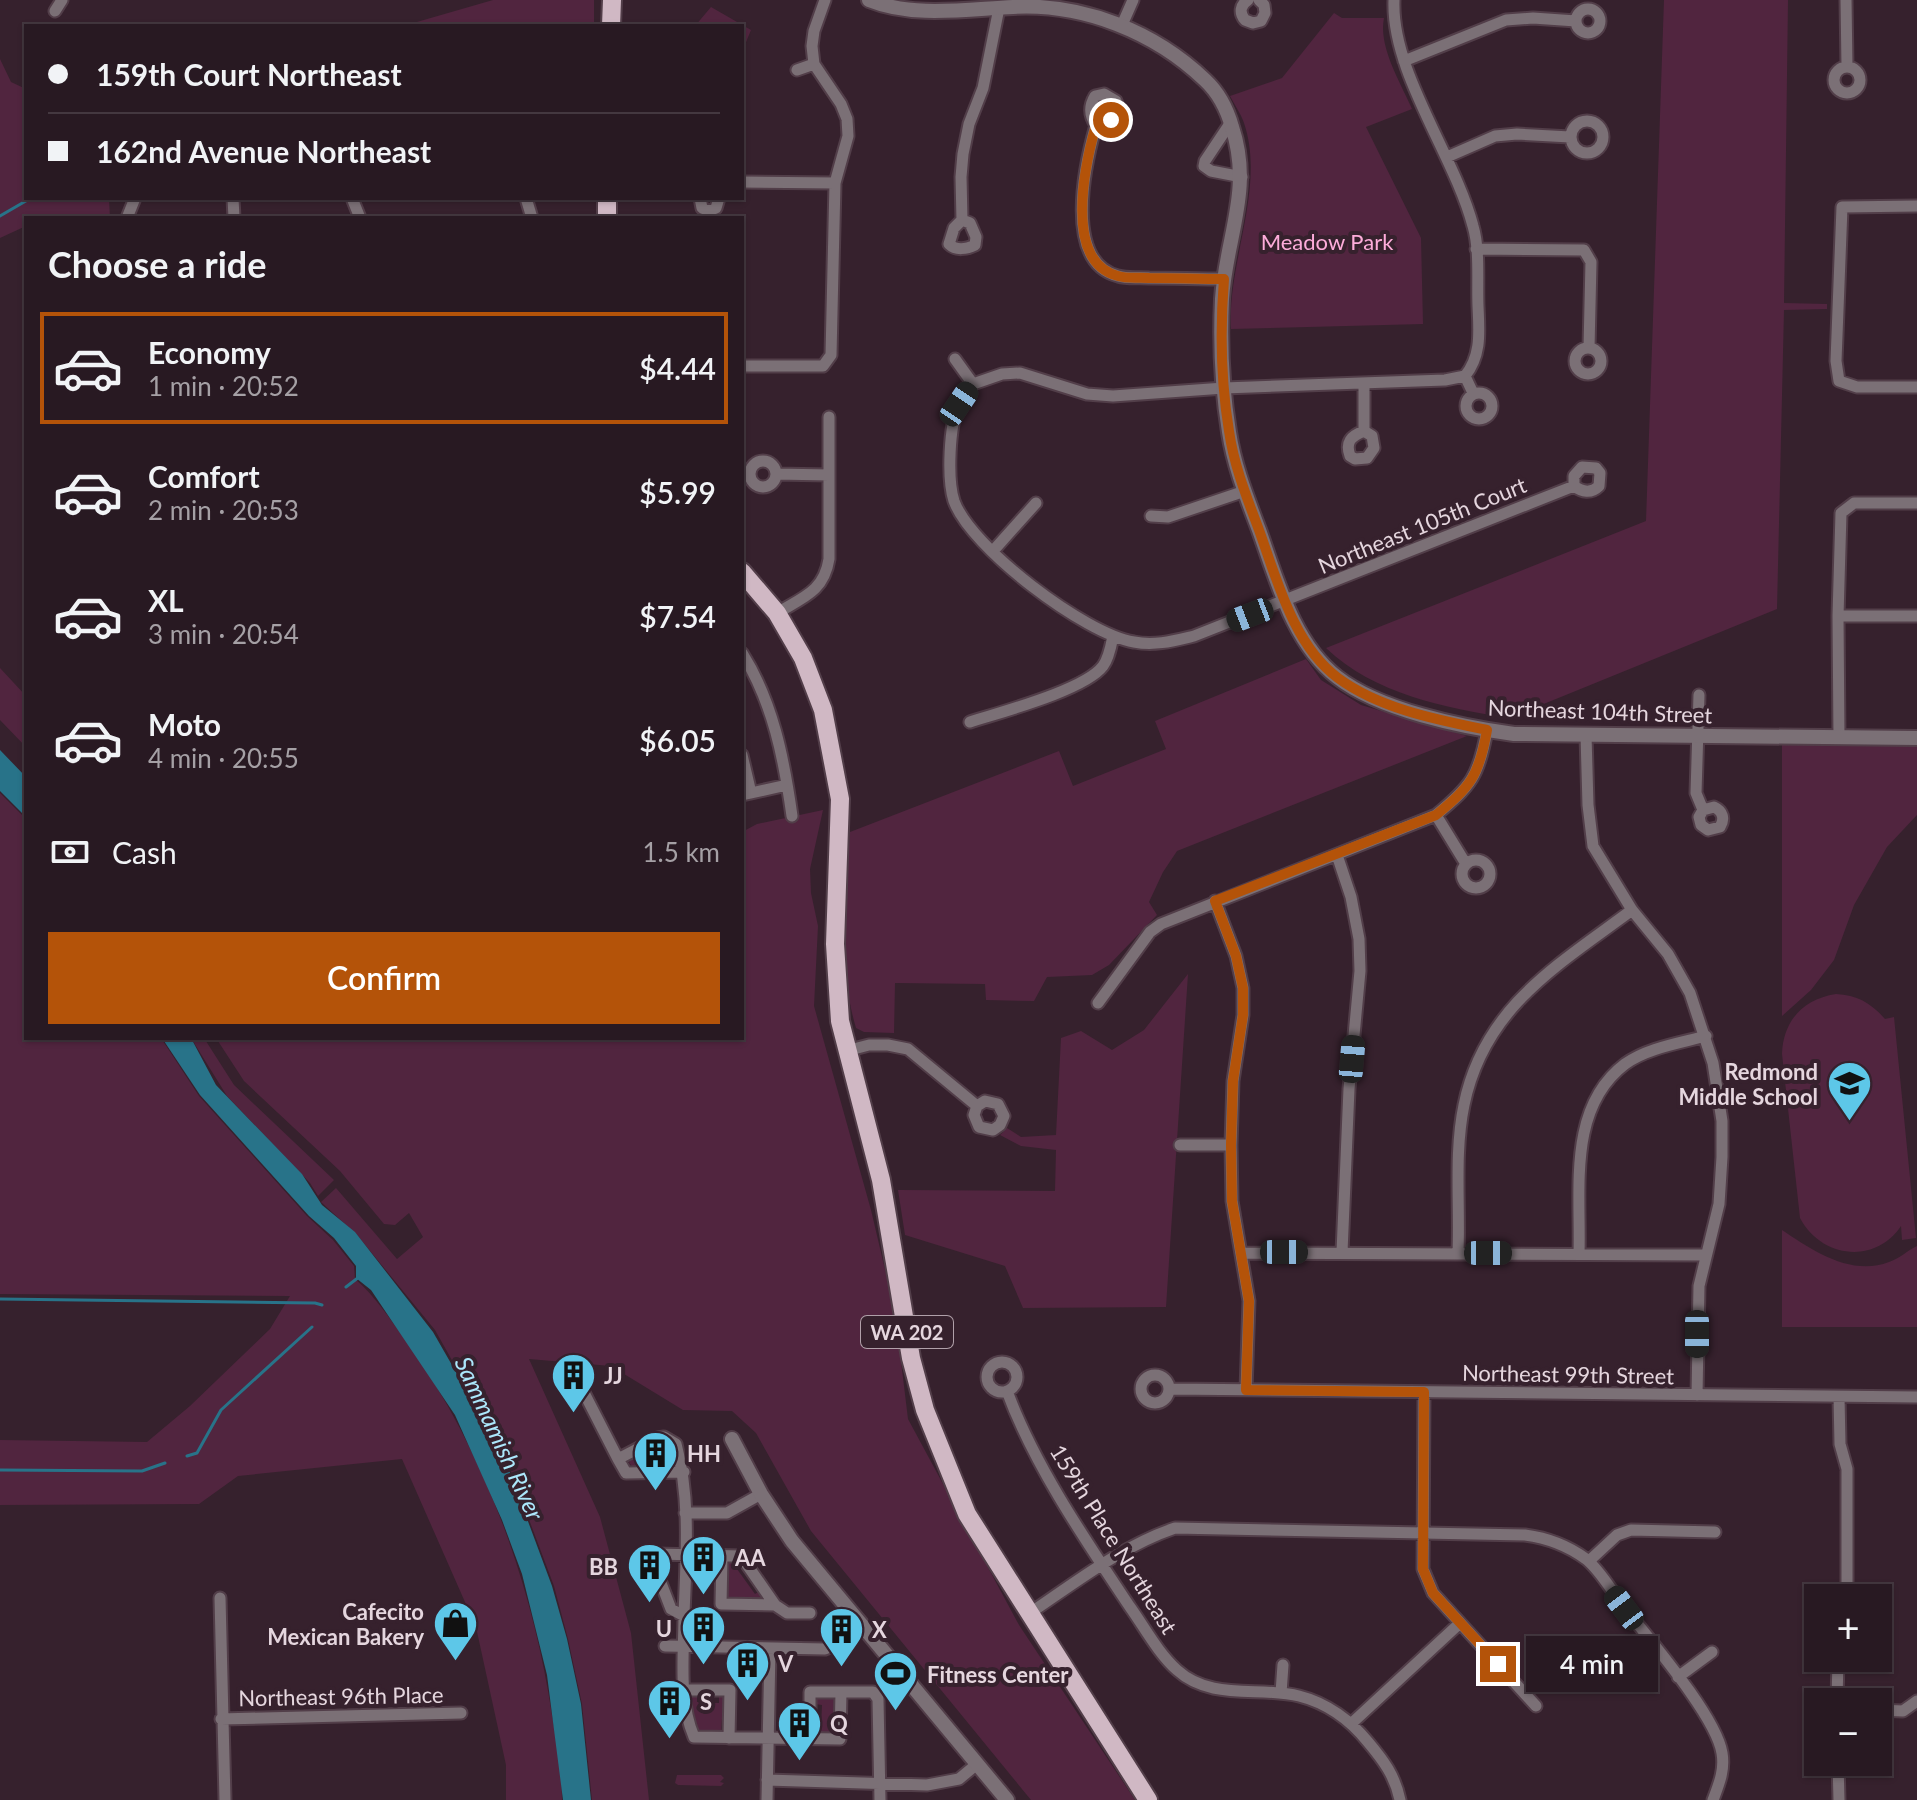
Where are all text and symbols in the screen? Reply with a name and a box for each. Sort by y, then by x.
text: 159th Court Northeast [96,56,402,92]
route start [1093,102,1129,138]
text: 162nd Avenue Northeast [96,133,431,169]
park label: Meadow Park [1261,228,1394,255]
text: Choose a ride [48,242,267,286]
icon: car [52,332,124,404]
text: Economy [148,334,271,370]
text: $4.44 [639,350,716,386]
text: 1 min · 20:52 [148,370,299,402]
car [936,377,982,431]
icon: car [52,456,124,528]
text: Comfort [148,458,260,494]
street label: Northeast 105th Court [1314,471,1530,579]
text: $5.99 [639,474,716,510]
text: 2 min · 20:53 [148,494,299,526]
icon: car [52,580,124,652]
text: XL [148,582,184,618]
car [1223,595,1277,635]
text: $7.54 [639,598,716,634]
text: 3 min · 20:54 [148,618,299,650]
street label: Northeast 104th Street [1487,694,1713,728]
icon: car [52,704,124,776]
text: Moto [148,706,221,742]
text: $6.05 [639,722,716,758]
text: 4 min · 20:55 [148,742,299,774]
icon: cash [48,830,92,874]
text: Cash [112,834,177,870]
text: 1.5 km [642,836,720,868]
button: Confirm [48,932,720,1024]
car [1338,1034,1366,1084]
place label: Redmond Middle School [1678,1058,1818,1110]
school or university icon: Redmond Middle School [1825,1060,1873,1123]
car [1260,1240,1308,1264]
car [1464,1241,1512,1265]
car [1685,1310,1709,1358]
road number: WA 202 [861,1316,953,1348]
building icon: JJ [549,1351,597,1414]
water label: Sammamish River [449,1352,551,1525]
street label: Northeast 99th Street [1462,1359,1674,1389]
place label: JJ [604,1362,623,1389]
building icon: HH [632,1429,680,1492]
street label: 159th Place Northeast [1045,1439,1183,1639]
place label: HH [687,1440,721,1467]
building icon: AA [680,1533,728,1596]
building icon: BB [625,1542,673,1605]
place label: AA [734,1544,766,1571]
place label: BB [589,1553,618,1580]
car [1600,1582,1648,1634]
map controls [1804,1584,1892,1776]
button: + [1804,1584,1892,1672]
place label: Cafecito Mexican Bakery [267,1598,424,1650]
shop icon: Cafecito Mexican Bakery [431,1600,479,1663]
building icon: U [679,1604,727,1667]
building icon: X [817,1605,865,1668]
place label: U [656,1615,672,1642]
place label: X [872,1616,887,1643]
callout: 4 min [1526,1636,1658,1692]
building icon: V [723,1639,771,1702]
route end [1480,1646,1516,1682]
text: 4 min [1560,1648,1624,1680]
place label: V [777,1650,794,1677]
sports icon: Fitness Center [872,1650,920,1713]
place label: Fitness Center [927,1661,1069,1688]
building icon: S [645,1677,693,1740]
street label: Northeast 96th Place [238,1681,444,1711]
place label: S [700,1688,712,1715]
button: − [1804,1688,1892,1776]
building icon: Q [775,1699,823,1762]
place label: Q [830,1710,848,1737]

